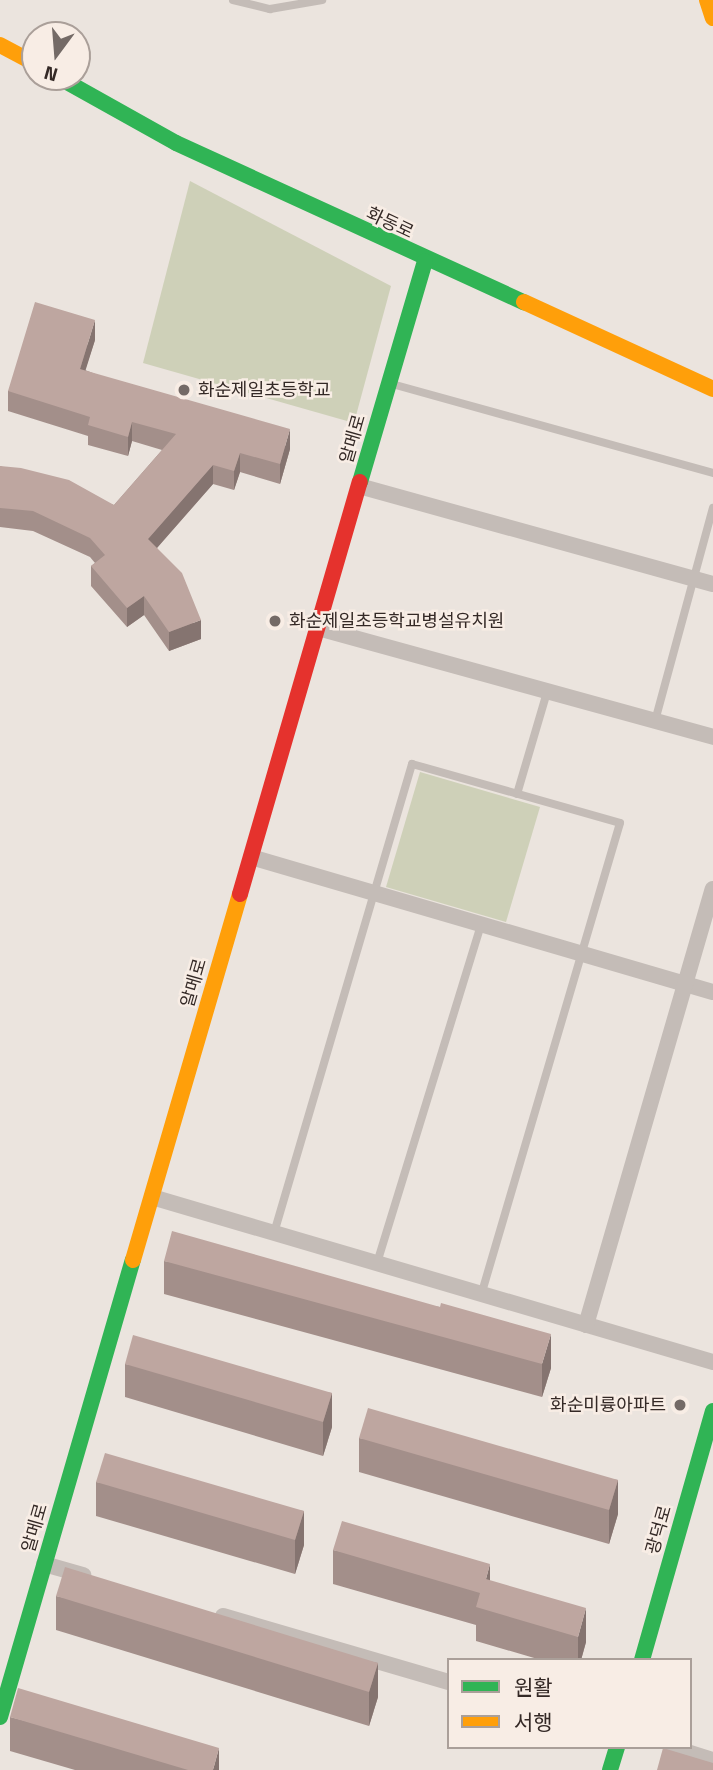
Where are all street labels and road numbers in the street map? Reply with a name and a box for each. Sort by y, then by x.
street label: 화동로 [363,203,417,243]
street label: 알메로 [336,412,370,466]
street label: 알메로 [177,956,211,1010]
street label: 알메로 [18,1501,52,1555]
street label: 광덕로 [642,1503,676,1557]

